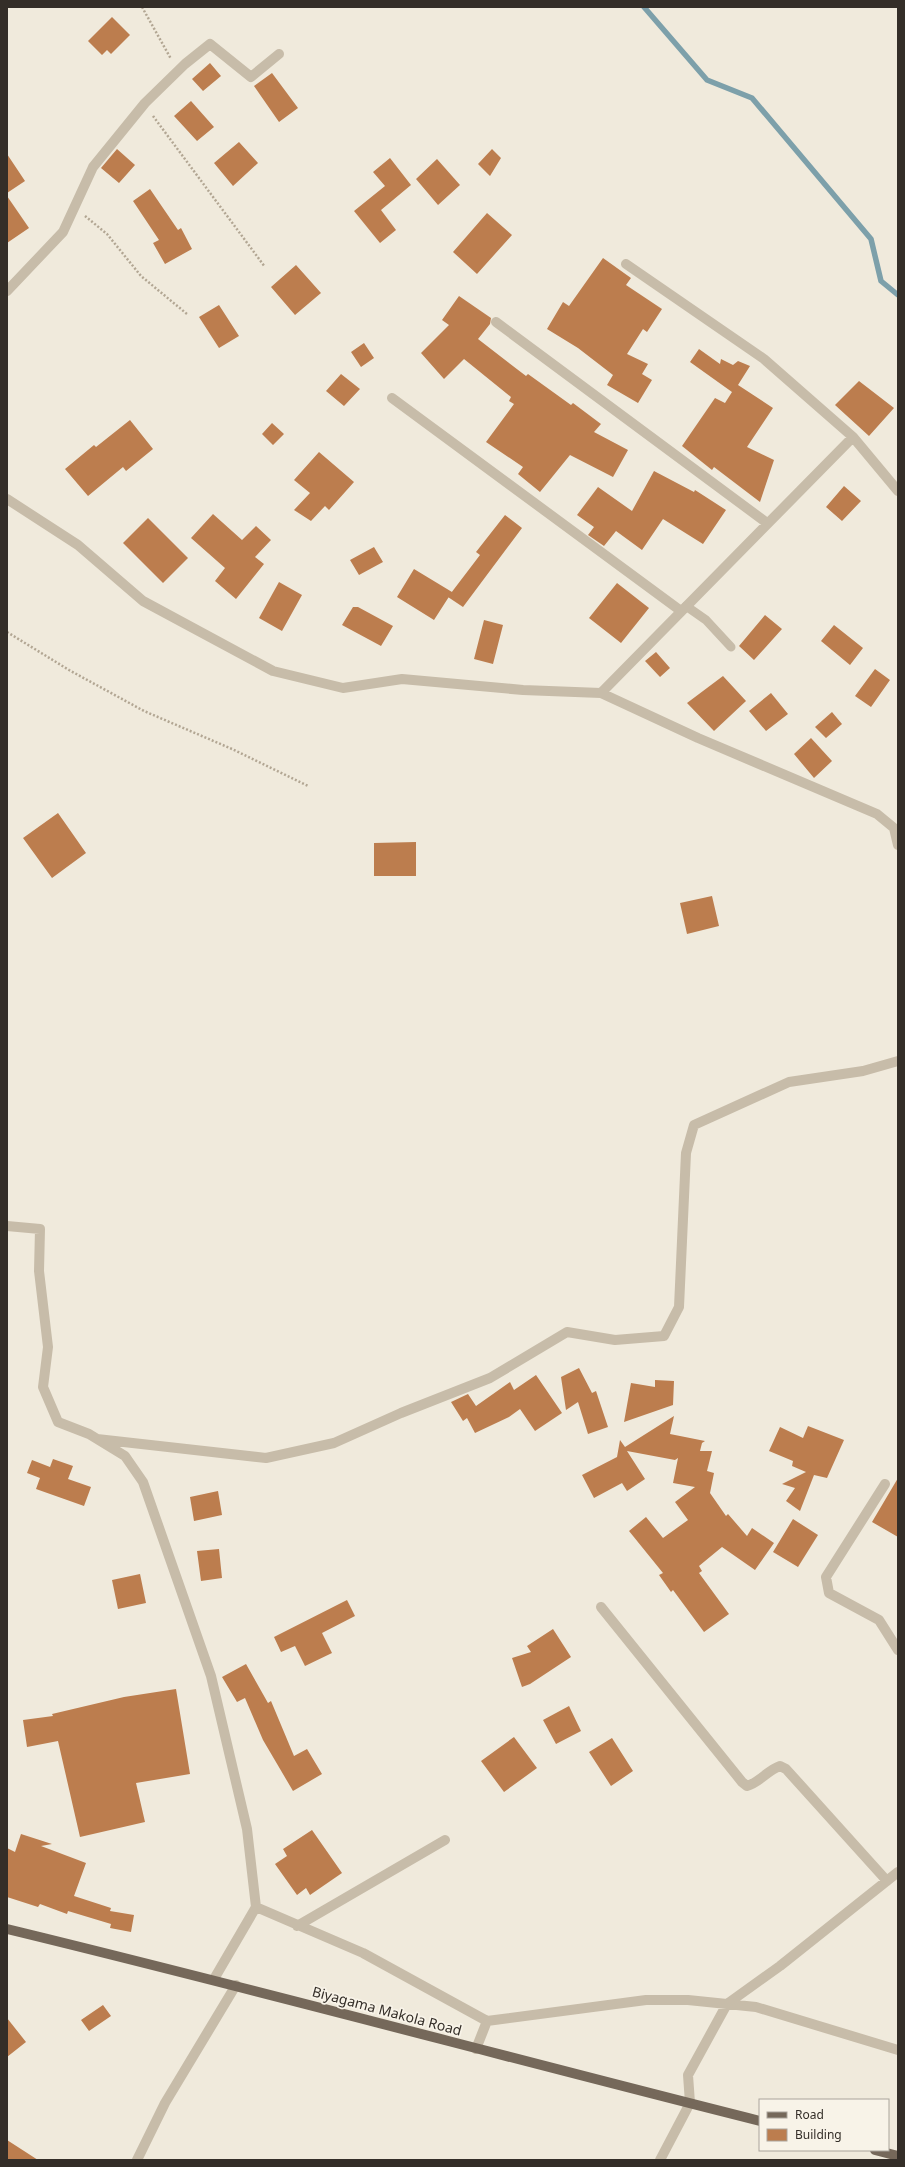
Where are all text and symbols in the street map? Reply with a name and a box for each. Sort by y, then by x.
street label: Biyagama Makola Road [310,1981,464,2040]
legend [759,2099,889,2151]
text: Road [795,2106,824,2123]
text: Building [795,2126,842,2143]

